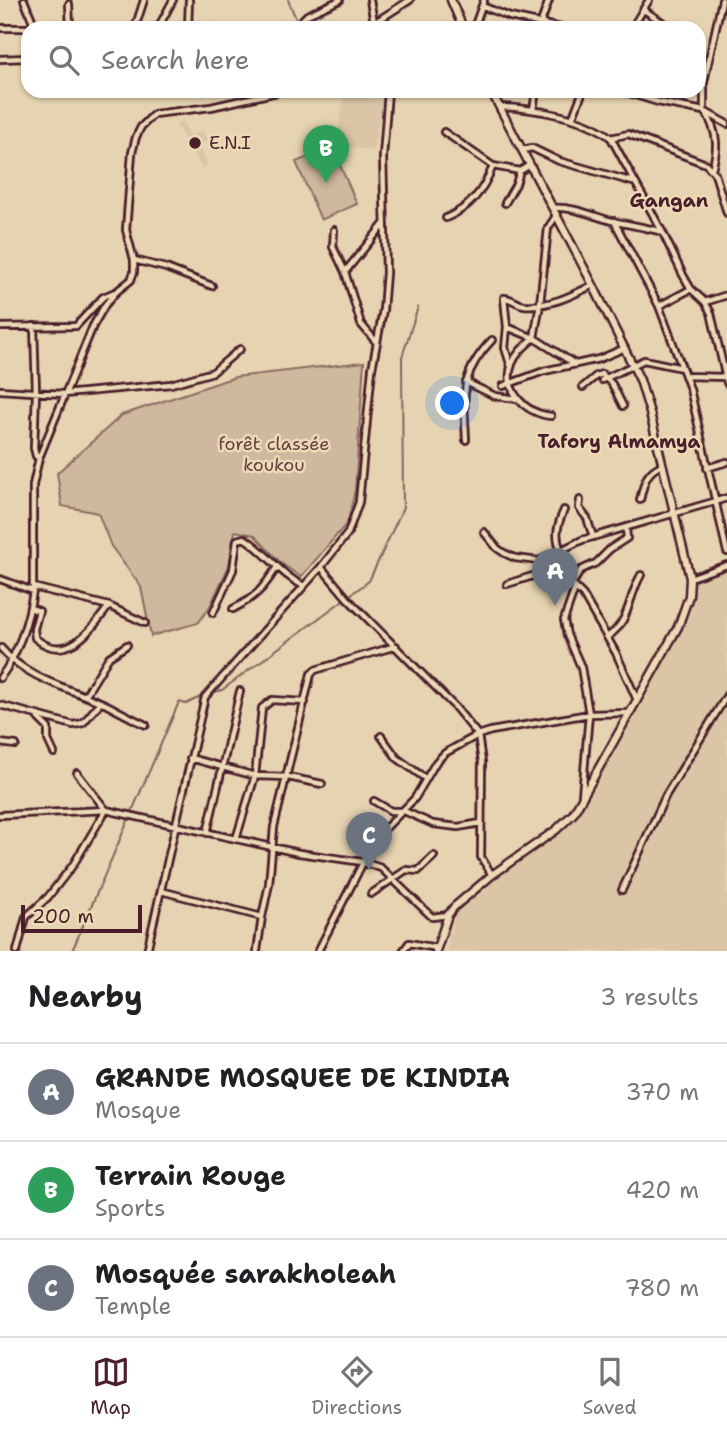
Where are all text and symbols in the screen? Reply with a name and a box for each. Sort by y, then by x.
search box [21,21,706,98]
icon: search [45,41,83,79]
text: Search here [101,42,250,77]
pin: B [303,125,349,183]
place label: E.N.I [209,131,251,155]
marker: E.N.I [187,135,203,151]
district label: Gangan [630,188,709,213]
your location [435,386,469,420]
district label: Tafory Almamya [537,429,701,454]
park label: forêt classée koukou [219,432,329,477]
pin: A [532,548,578,606]
pin: C [346,812,392,870]
scale bar [21,902,142,934]
text: 200 m [32,904,94,929]
text: Nearby [28,976,143,1017]
text: 3 results [600,982,699,1012]
text: GRANDE MOSQUEE DE KINDIA [95,1060,510,1095]
text: A [42,1077,60,1107]
text: 370 m [626,1077,699,1107]
text: Mosque [95,1095,181,1125]
text: Terrain Rouge [95,1158,286,1193]
text: B [44,1175,58,1205]
text: 420 m [625,1175,699,1205]
text: Sports [95,1193,166,1223]
text: Mosquée sarakholeah [95,1256,396,1291]
text: C [44,1273,58,1303]
text: 780 m [624,1273,699,1303]
text: Temple [95,1291,172,1321]
tab: Map [90,1353,131,1420]
tab: Directions [312,1353,402,1420]
tab: Saved [583,1353,637,1420]

